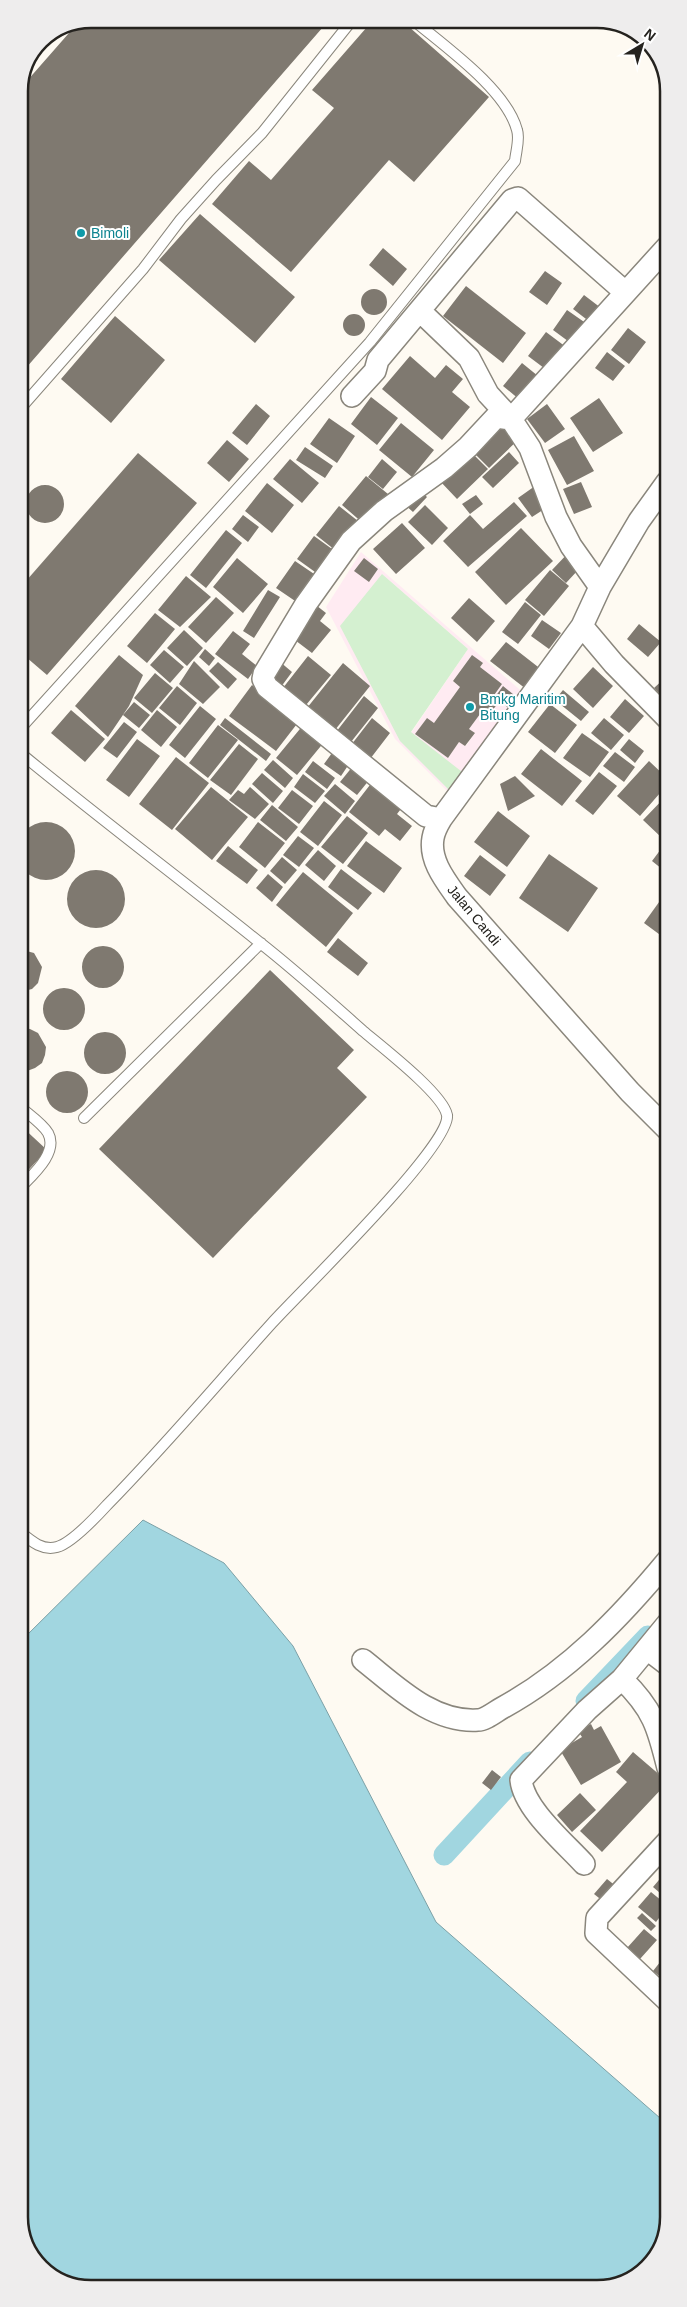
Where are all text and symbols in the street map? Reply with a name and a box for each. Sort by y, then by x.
north arrow [617,20,667,70]
text: N [641,25,659,44]
place label: Bimoli [91,225,129,241]
marker: Bimoli [75,227,87,239]
place label: Bmkg Maritim Bitung [480,691,566,723]
marker: Bmkg Maritim Bitung [464,701,476,713]
street label: Jalan Candi [444,882,504,948]

